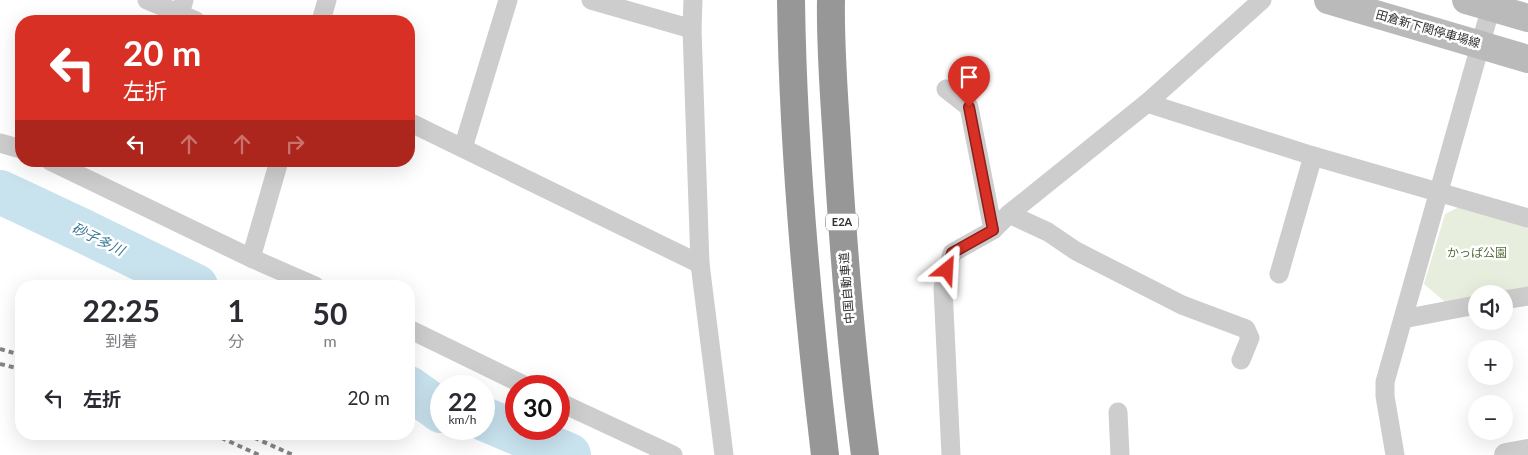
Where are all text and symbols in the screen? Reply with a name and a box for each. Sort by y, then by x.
street label: 田倉新下関停車場線 [1374,6,1482,51]
text: 20 m [123,31,201,73]
icon: left [40,35,105,100]
pin [948,56,990,107]
icon: arrive [955,63,983,91]
text: 左折 [123,77,167,104]
icon: left [122,130,150,158]
icon: ahead [175,130,203,158]
icon: ahead [228,130,256,158]
icon: right [281,130,309,158]
road number: E2A [826,213,858,230]
water label: 砂子多川 [69,219,129,259]
position arrow [920,243,972,295]
park label: かっぱ公園 [1447,245,1507,260]
street label: 中国自動車道 [836,252,857,325]
map controls [1468,285,1513,440]
button: sound [1468,285,1513,330]
text: 22:25 [83,292,160,328]
text: 1 [228,292,245,328]
text: 50 [313,295,347,331]
text: 到着 [105,331,137,350]
text: 分 [228,331,244,350]
text: m [323,331,337,350]
button: + [1468,340,1513,385]
speed limit sign: 30 [505,375,570,440]
icon: left [40,384,68,412]
text: 20 m [347,386,390,409]
text: 22 [448,386,477,416]
text: 左折 [83,387,121,410]
button: − [1468,395,1513,440]
text: km/h [448,412,477,427]

